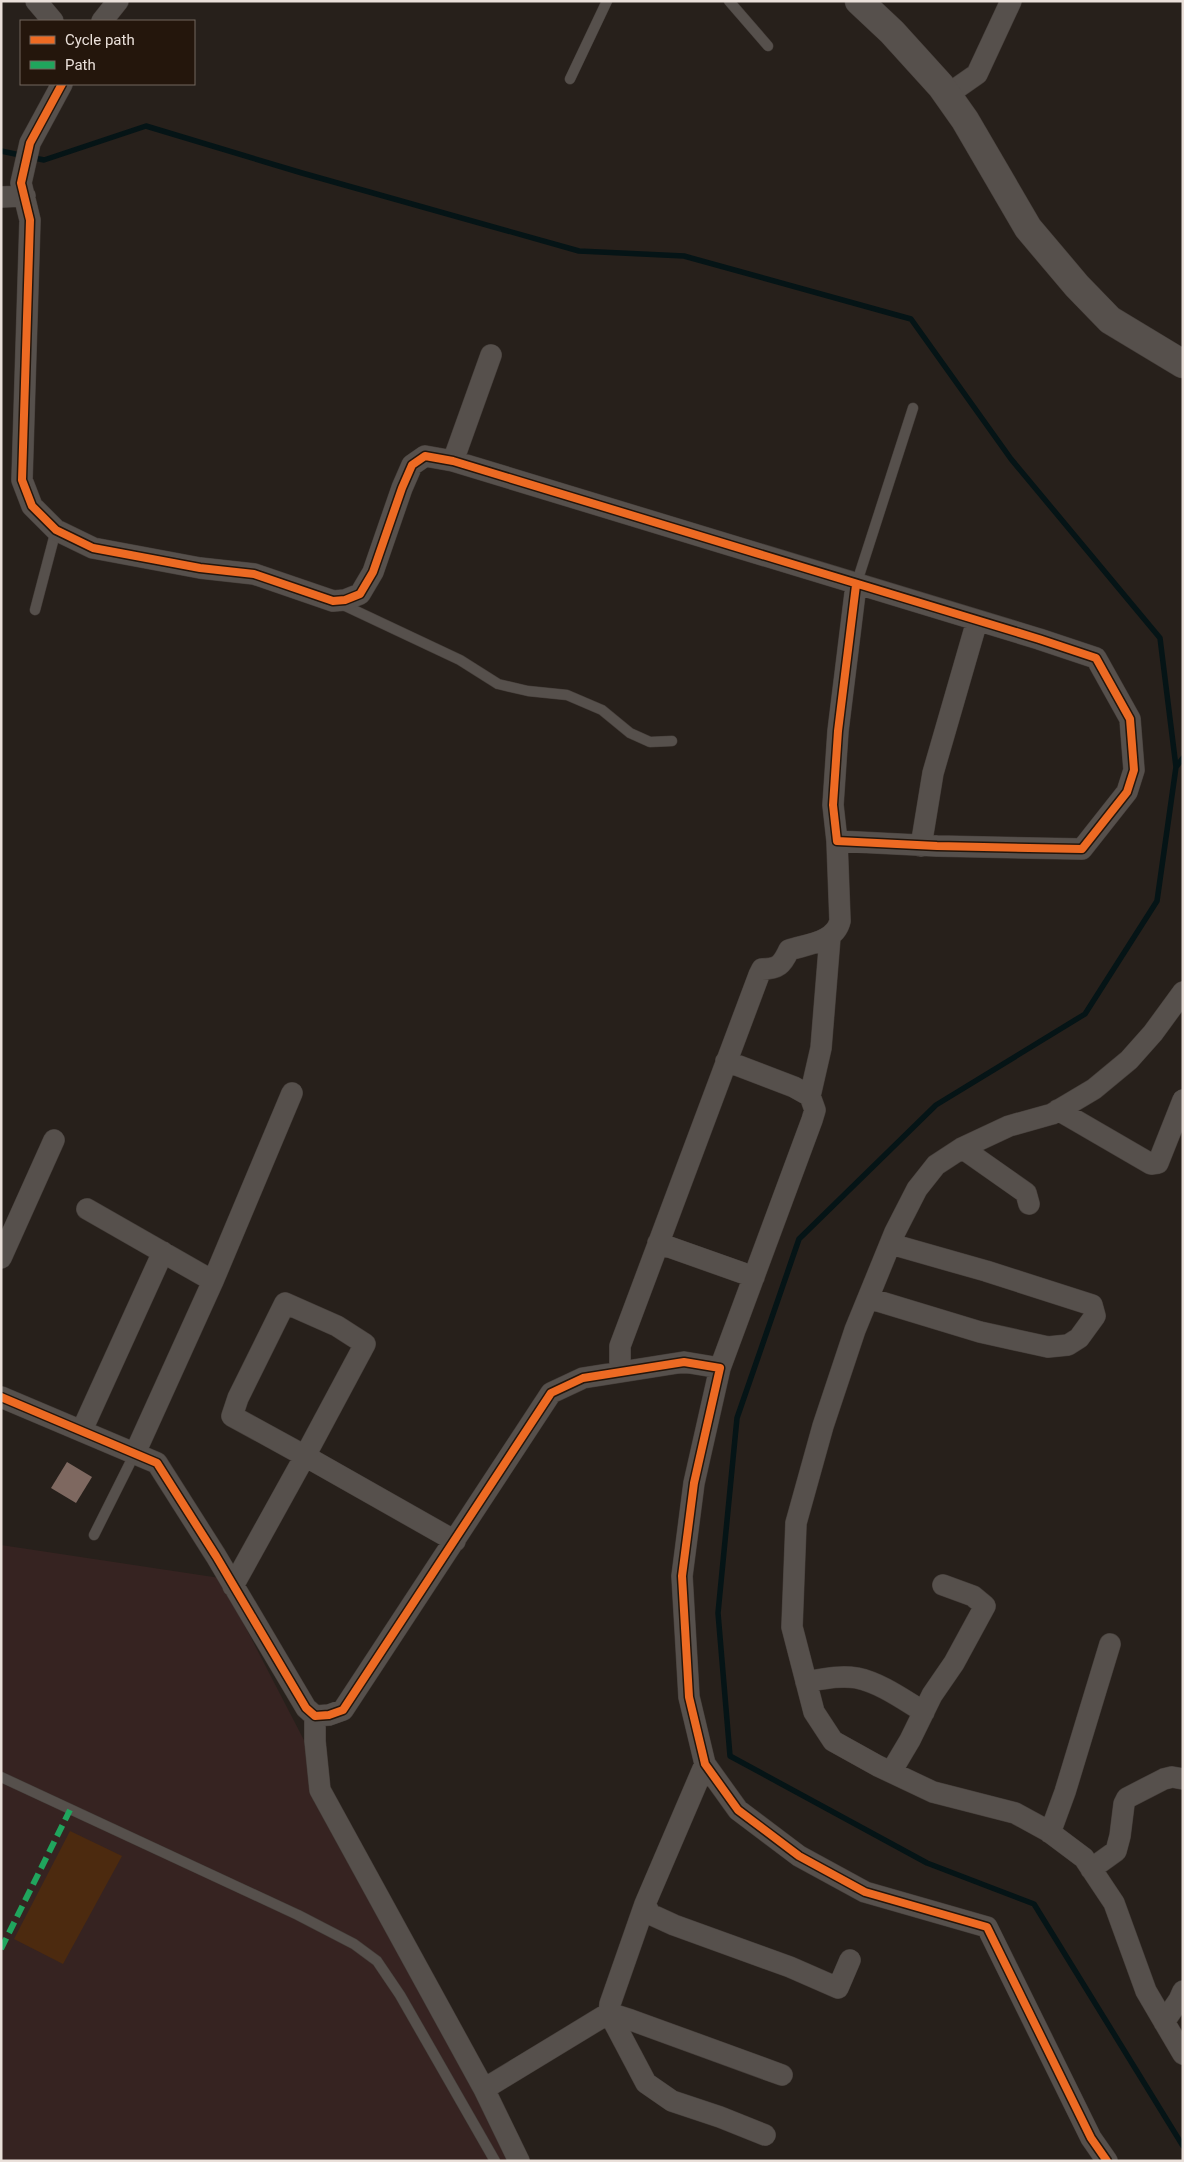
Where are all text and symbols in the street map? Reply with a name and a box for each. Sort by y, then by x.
legend [20,20,195,85]
text: Cycle path [65,31,135,49]
text: Path [65,56,96,74]

